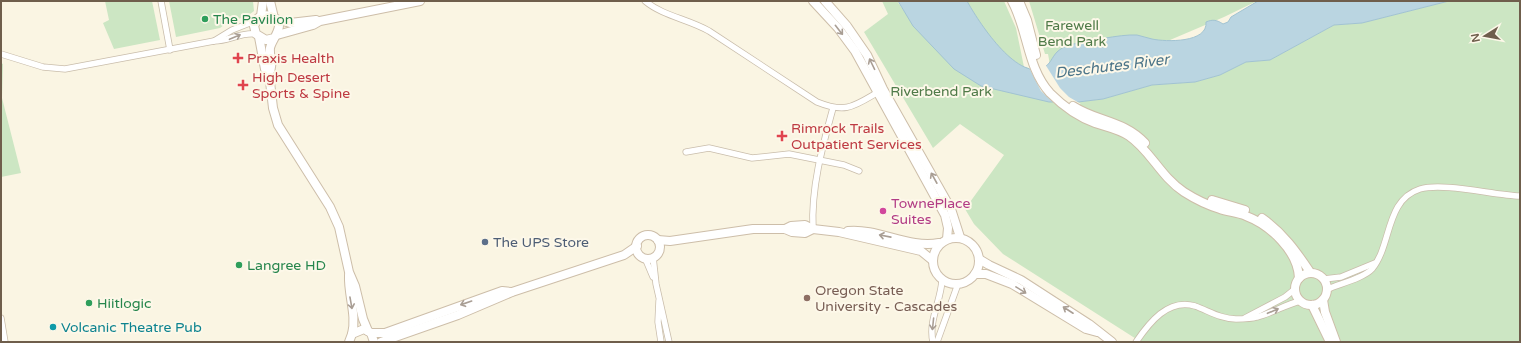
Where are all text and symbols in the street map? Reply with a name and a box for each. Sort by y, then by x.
place label: The Pavilion [213,11,293,28]
marker: The Pavilion [200,14,210,24]
north arrow [1465,16,1505,56]
park label: Farewell Bend Park [1038,17,1107,50]
one-way arrow [835,24,844,35]
text: N [1468,32,1483,43]
one-way arrow [229,33,241,41]
place label: Praxis Health [247,50,334,67]
water label: Deschutes River [1054,50,1172,82]
marker: Praxis Health [232,52,244,64]
one-way arrow [868,59,875,71]
place label: High Desert Sports & Spine [252,69,350,102]
marker: High Desert Sports & Spine [237,79,249,91]
park label: Riverbend Park [890,83,992,100]
place label: Rimrock Trails Outpatient Services [791,120,922,153]
marker: Rimrock Trails Outpatient Services [776,130,788,142]
one-way arrow [930,172,937,184]
place label: TownePlace Suites [891,195,971,228]
marker: TownePlace Suites [878,206,888,216]
one-way arrow [879,232,892,240]
place label: The UPS Store [493,234,589,251]
marker: The UPS Store [480,237,490,247]
place label: Langree HD [247,257,326,274]
marker: Langree HD [234,260,244,270]
place label: Oregon State University - Cascades [815,282,957,315]
one-way arrow [1016,286,1027,294]
marker: Oregon State University - Cascades [802,293,812,303]
place label: Hiitlogic [97,295,152,312]
one-way arrow [347,296,355,309]
marker: Hiitlogic [84,298,94,308]
one-way arrow [461,300,473,308]
one-way arrow [1063,306,1074,314]
one-way arrow [1267,306,1279,314]
one-way arrow [929,317,936,330]
place label: Volcanic Theatre Pub [61,319,202,336]
marker: Volcanic Theatre Pub [48,322,58,332]

